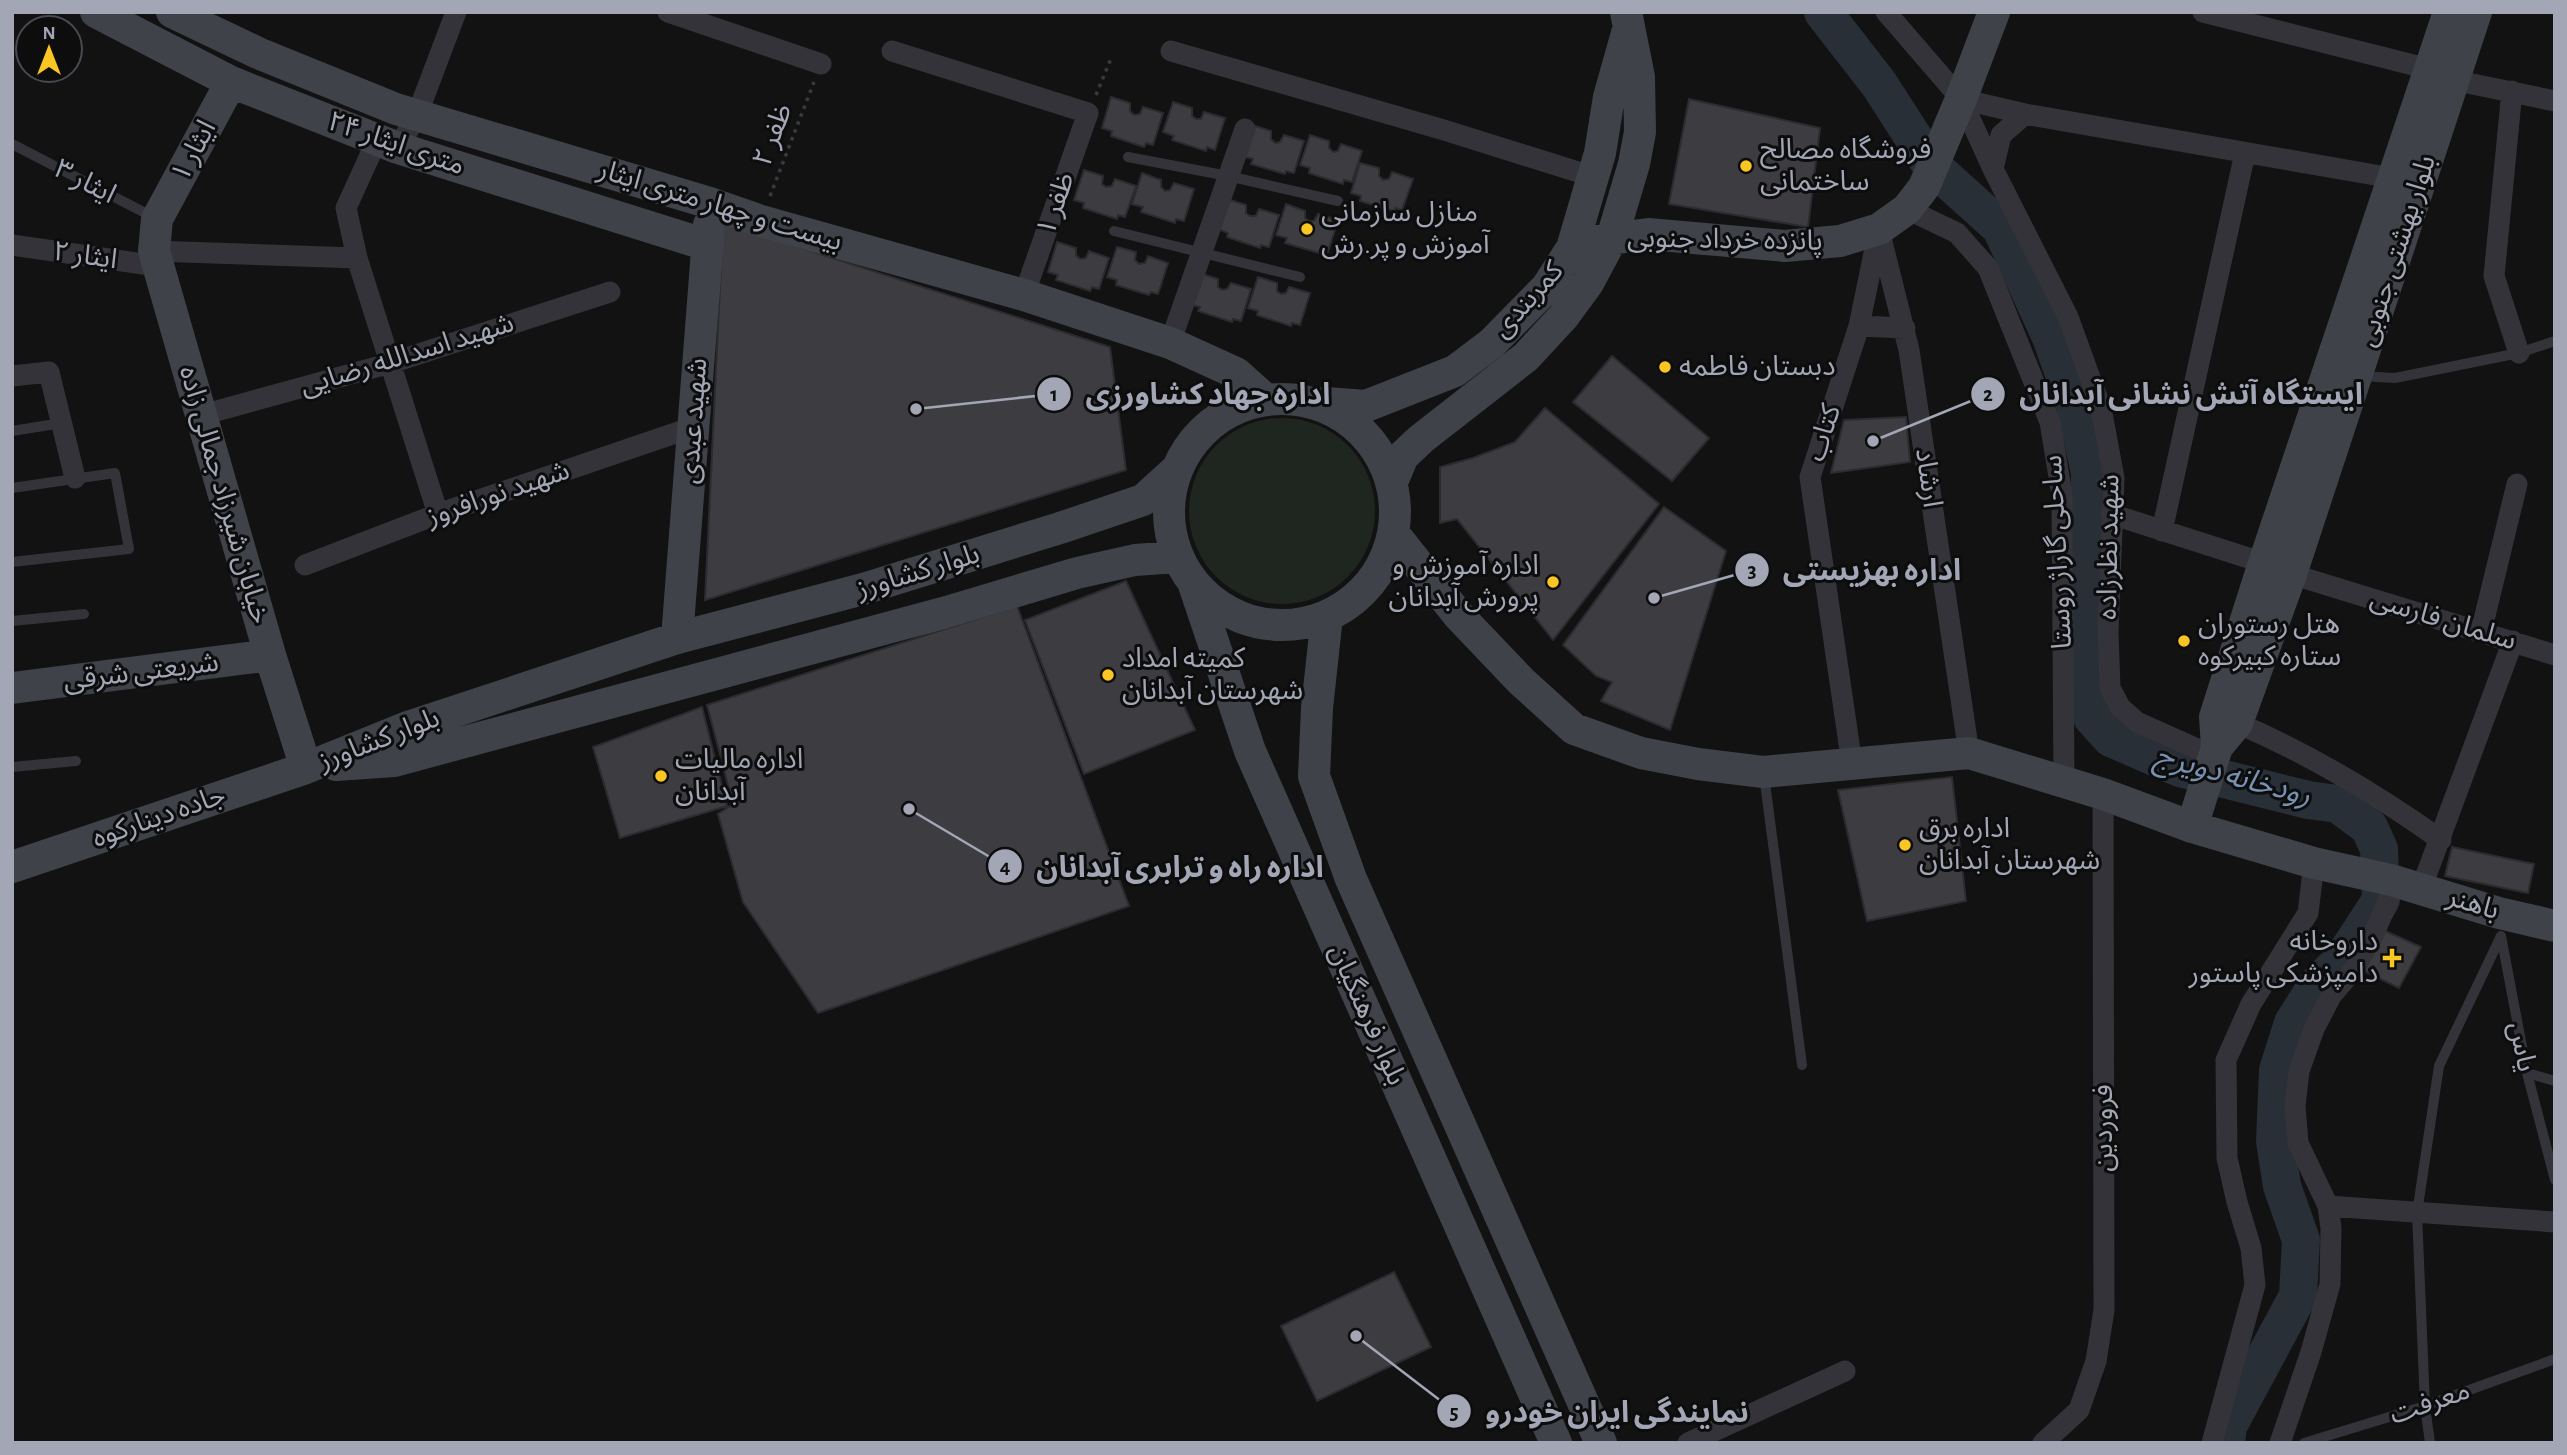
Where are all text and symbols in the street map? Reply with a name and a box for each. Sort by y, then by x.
north arrow [14,14,84,84]
text: N [42,24,56,43]
street label: ظفر ۲ [748,100,799,171]
street label: ۲۴ متری ایثار [324,108,468,181]
street label: ایثار ۱ [166,116,222,187]
place label: فروشگاه مصالح ساختمانی [1760,135,1931,197]
street label: بلوار بهشتی جنوبی [2353,152,2442,350]
street label: ایثار ۳ [49,155,120,210]
street label: بیست و چهار متری ایثار [593,155,845,258]
marker: فروشگاه مصالح ساختمانی [1738,158,1754,174]
street label: ظفر ۱ [1032,169,1081,239]
place label: منازل سازمانی آموزش و پر.رش [1321,199,1492,261]
marker: منازل سازمانی آموزش و پر.رش [1299,221,1315,237]
street label: پانزده خرداد جنوبی [1627,224,1823,258]
street label: ایثار ۲ [51,238,119,275]
street label: کمربندی [1487,256,1570,344]
street label: شهید اسدالله رضایی [297,309,518,402]
place label: دبستان فاطمه [1679,353,1836,381]
street label: شهید عبدی [676,357,712,485]
marker: دبستان فاطمه [1657,359,1673,375]
street label: خیابان شیرزاد جمالی زاده [173,363,274,627]
callout: اداره جهاد کشاورزی [1037,368,1345,419]
callout: ایستگاه آتش نشانی آبدانان [1970,368,2377,419]
text: ایستگاه آتش نشانی آبدانان [2019,377,2363,411]
text: اداره جهاد کشاورزی [1085,380,1331,411]
text: 1 [1050,384,1058,405]
text: 2 [1983,384,1993,405]
street label: کتاب [1802,401,1846,465]
street label: ارشاد [1909,447,1946,510]
street label: ساحلی گاراژ روستا [2038,454,2078,650]
street label: شهید نورافروز [422,456,574,533]
street label: شهید نظرزاده [2094,474,2125,620]
street label: بلوار کشاورز [852,540,983,605]
callout: اداره بهزیستی [1734,544,1975,595]
place label: اداره آموزش و پرورش آبدانان [1389,550,1539,614]
text: اداره بهزیستی [1783,556,1961,587]
text: 3 [1747,560,1757,581]
marker: اداره آموزش و پرورش آبدانان [1545,574,1561,590]
street label: سلمان فارسی [2366,585,2519,656]
place label: هتل رستوران ستاره کبیرکوه [2198,611,2341,672]
marker: هتل رستوران ستاره کبیرکوه [2176,633,2192,649]
place label: کمیته امداد شهرستان آبدانان [1122,645,1303,706]
street label: شریعتی شرقی [62,649,220,696]
marker: کمیته امداد شهرستان آبدانان [1100,667,1116,683]
street label: بلوار کشاورز [314,704,444,777]
water label: رودخانه دویرج [2148,740,2314,817]
place label: اداره مالیات آبدانان [675,746,803,806]
marker: اداره مالیات آبدانان [653,768,669,784]
street label: جاده دینارکوه [89,781,229,854]
place label: اداره برق شهرستان آبدانان [1919,815,2100,876]
marker: اداره برق شهرستان آبدانان [1897,837,1913,853]
callout: اداره راه و ترابری آبدانان [988,841,1338,892]
text: اداره راه و ترابری آبدانان [1036,851,1324,884]
text: 4 [1000,856,1010,877]
street label: باهنر [2443,883,2502,926]
place label: داروخانه دامپزشکی پاستور [2188,928,2378,990]
street label: بلوار فرهنگیان [1323,940,1411,1090]
marker: داروخانه دامپزشکی پاستور [2384,950,2400,966]
street label: یاس [2502,1020,2541,1075]
street label: فروردین [2090,1084,2119,1172]
street label: معرفت [2386,1376,2474,1431]
callout: نمایندگی ایران خودرو [1436,1386,1763,1437]
text: نمایندگی ایران خودرو [1485,1395,1749,1429]
text: 5 [1449,1402,1459,1423]

